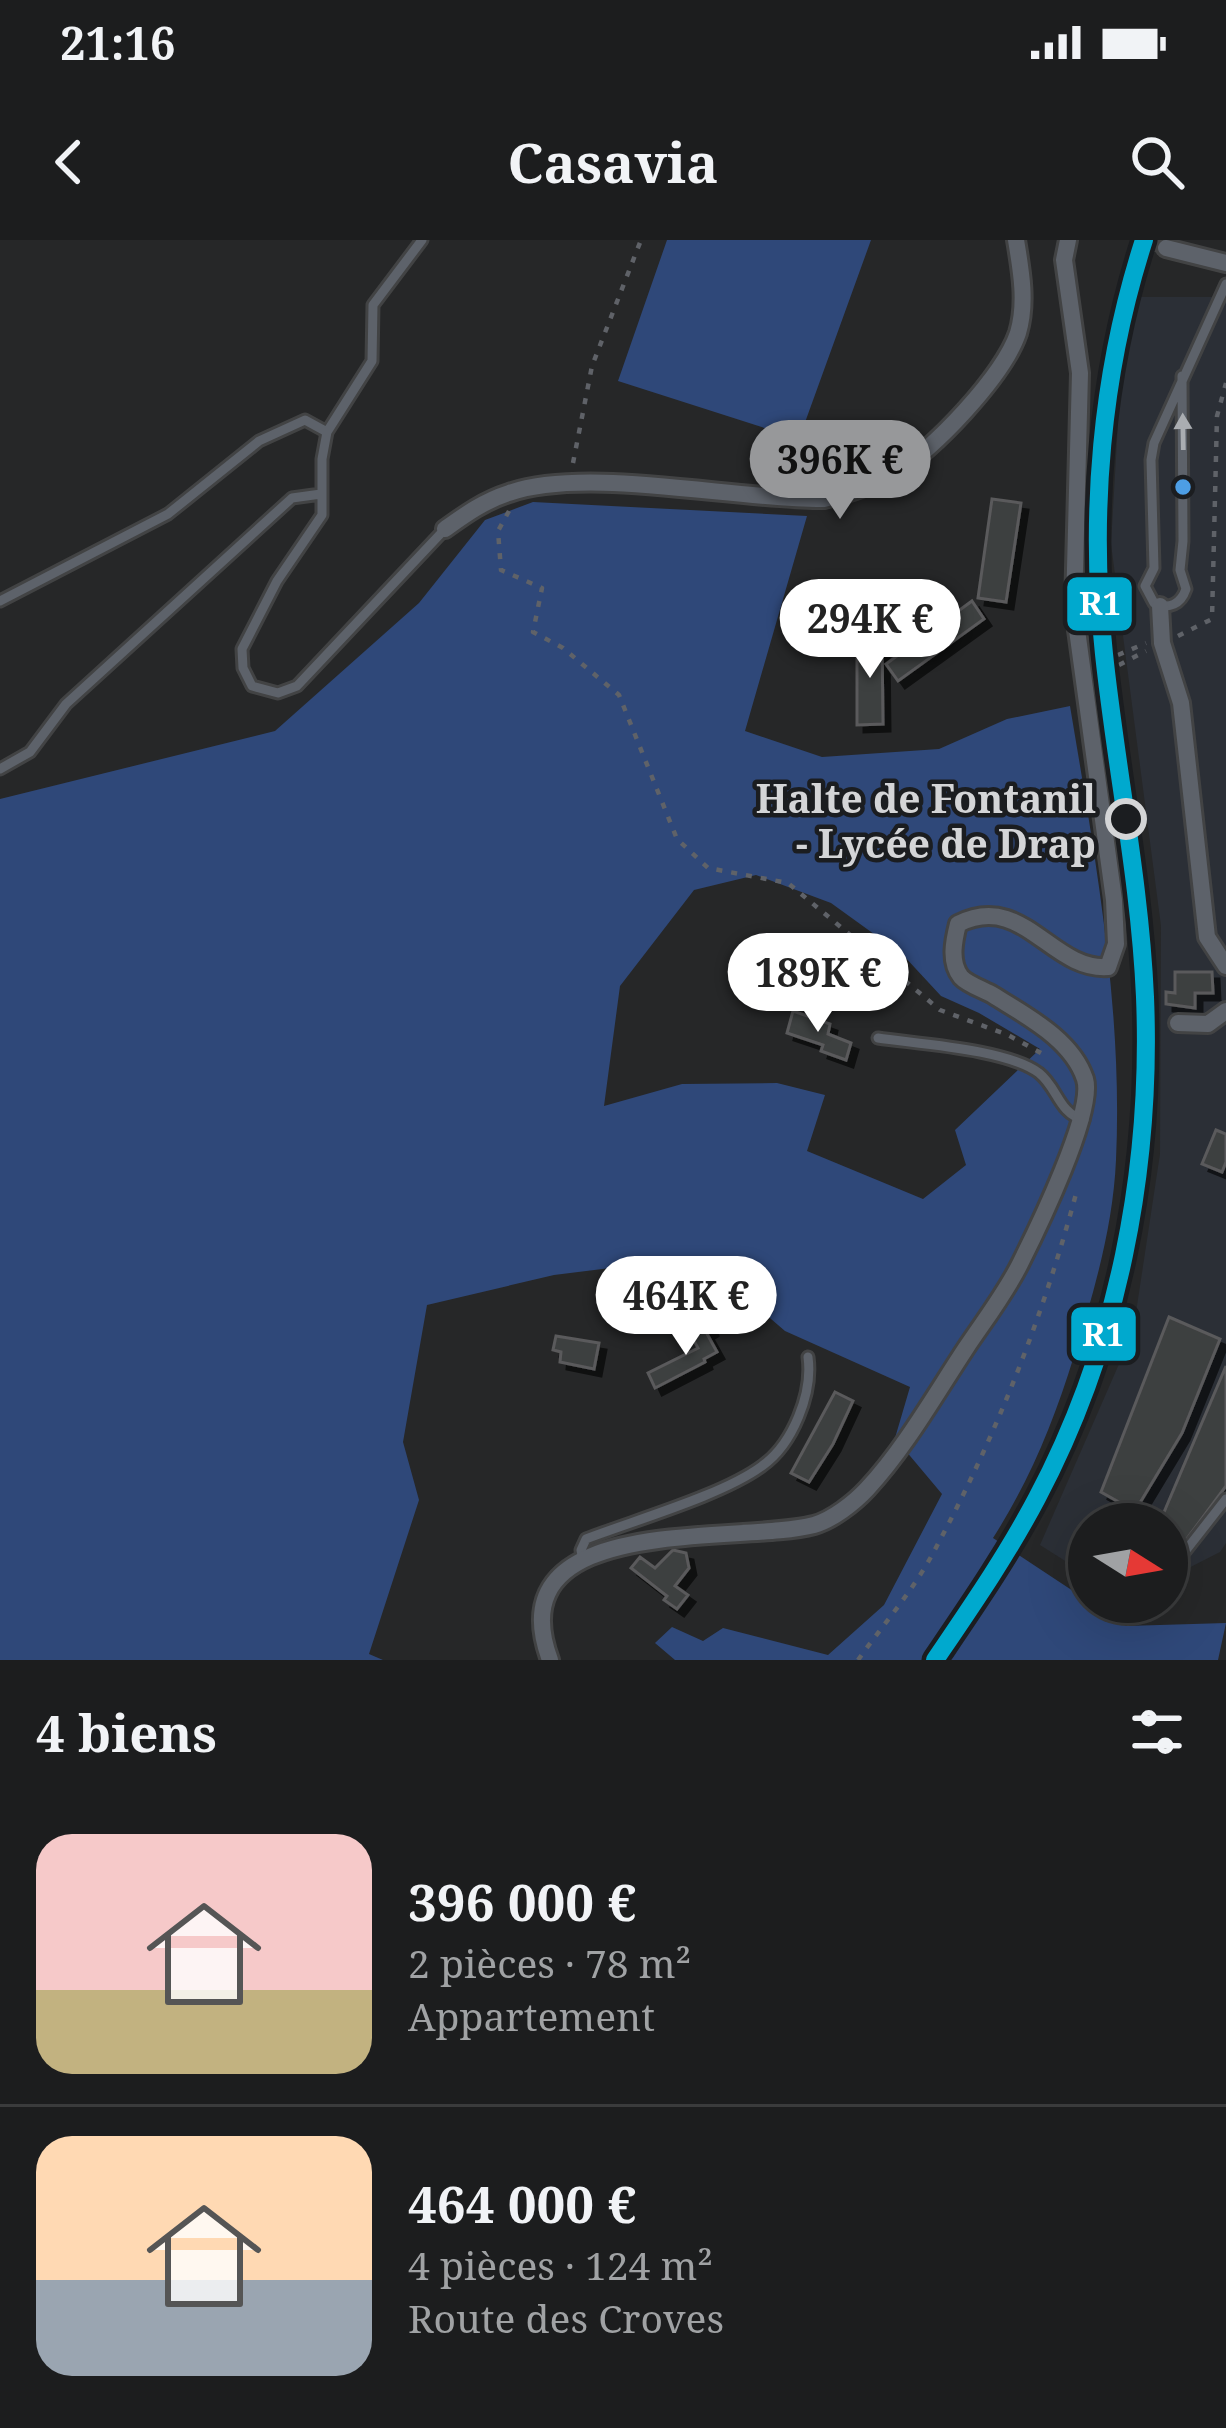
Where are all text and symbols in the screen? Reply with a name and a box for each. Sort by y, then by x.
text: 21:16 [60,12,175,73]
text: Casavia [507,125,719,199]
icon: back [36,129,102,195]
icon: search [1124,129,1190,195]
one-way arrow [1174,412,1193,450]
pin: 396K € [742,420,938,522]
text: 396K € [777,432,903,485]
unlabelled marker [1172,476,1194,498]
line badge: R1 [1065,575,1134,633]
pin: 294K € [772,579,968,681]
text: R1 [1079,580,1121,625]
text: 294K € [807,591,933,644]
place label: Halte de Fontanil - Lycée de Drap [756,771,1096,869]
marker: Halte de Fontanil - Lycée de Drap [1107,800,1145,838]
pin: 189K € [720,933,916,1035]
text: 189K € [755,945,881,998]
pin: 464K € [588,1256,784,1358]
text: 464K € [623,1268,749,1321]
line badge: R1 [1069,1305,1138,1363]
text: R1 [1082,1311,1124,1356]
north arrow [1068,1503,1188,1623]
map controls [1068,1503,1188,1623]
text: 4 biens [36,1697,217,1767]
icon: filters [1124,1699,1190,1765]
text: 396 000 € [408,1866,636,1936]
icon: home [132,1882,276,2026]
text: 2 pièces · 78 m² [408,1936,691,1989]
text: Appartement [408,1989,655,2042]
text: 464 000 € [408,2168,636,2238]
icon: home [132,2184,276,2328]
text: 4 pièces · 124 m² [408,2238,713,2291]
text: Route des Croves [408,2291,724,2344]

